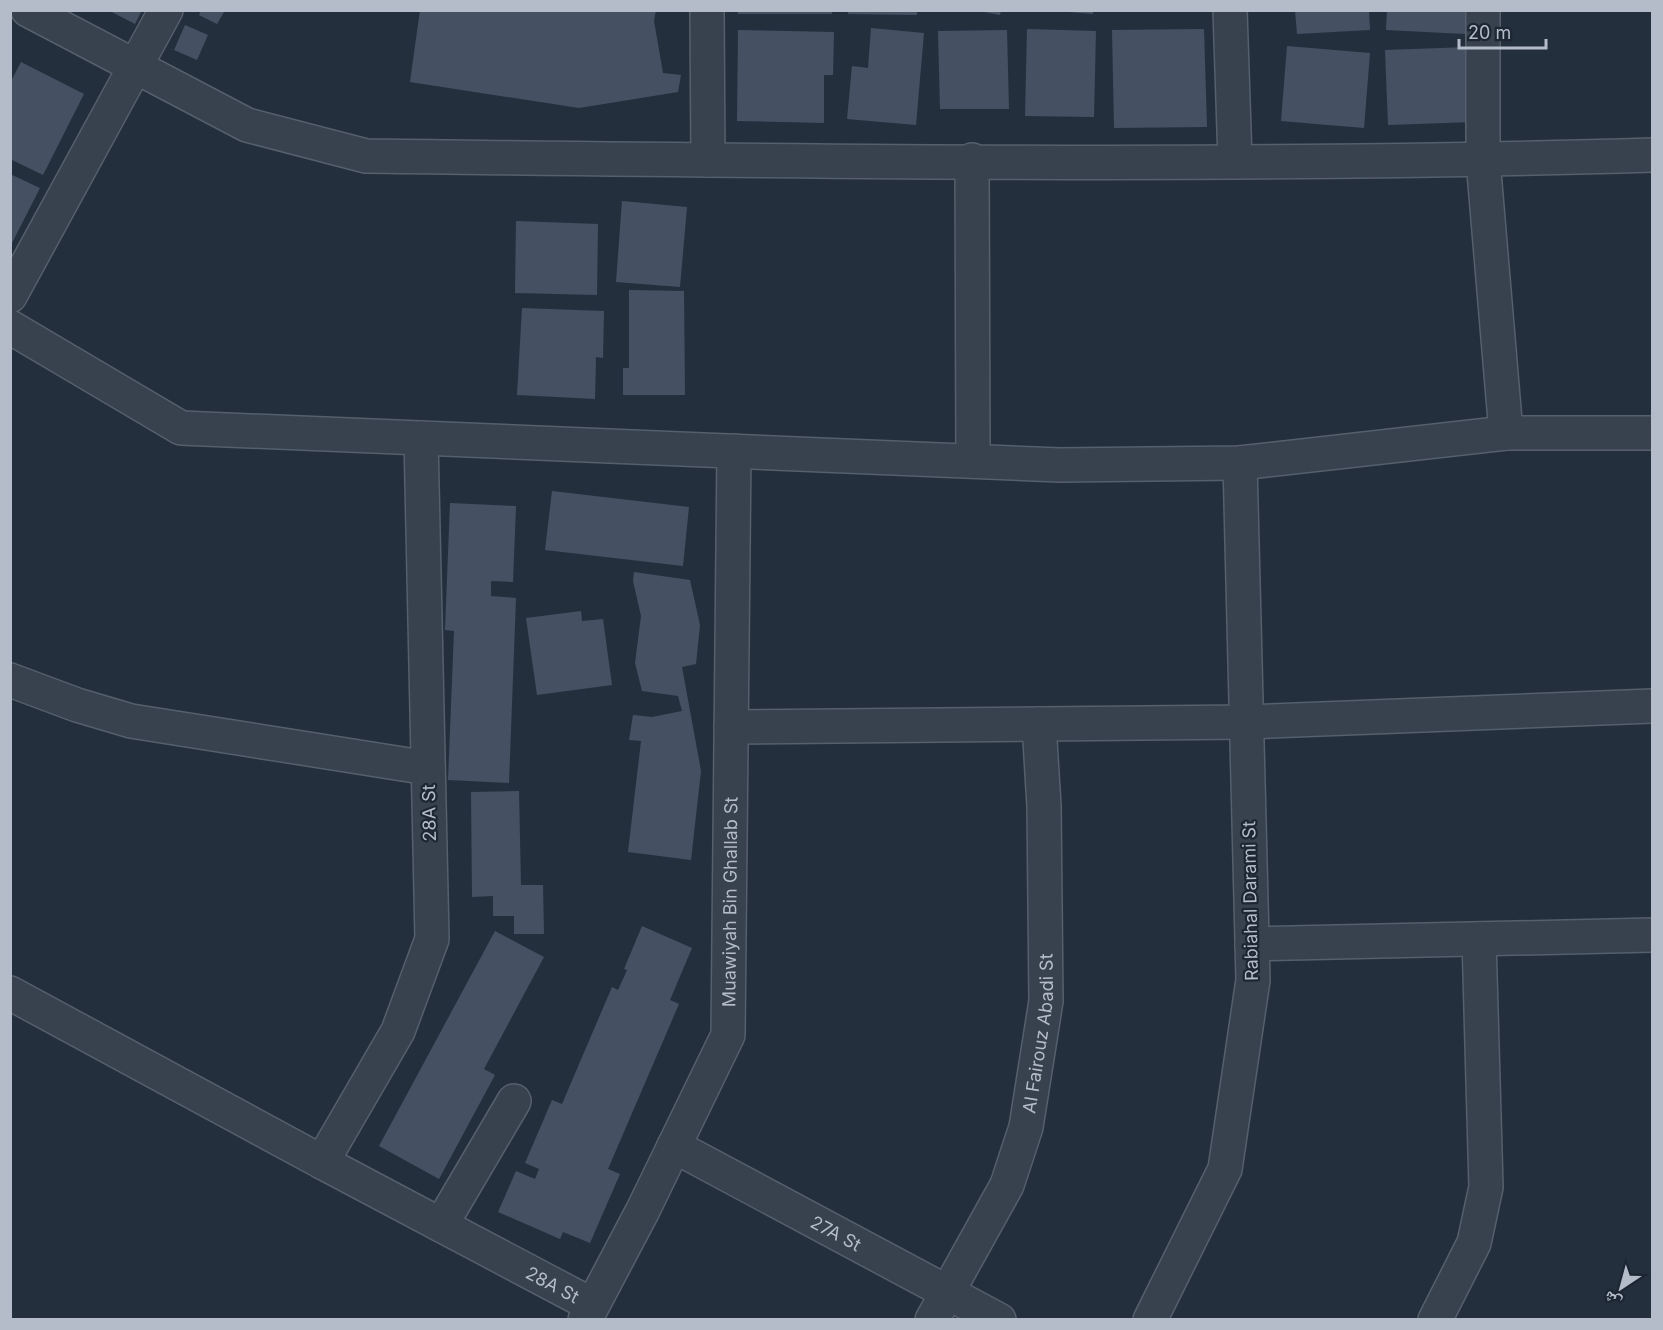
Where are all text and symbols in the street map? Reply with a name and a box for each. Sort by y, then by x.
scale bar [1459,12,1546,50]
text: 20 m [1468,22,1511,43]
street label: 28A St [418,784,440,842]
street label: Muawiyah Bin Ghallab St [718,796,741,1007]
street label: Rabiahal Darami St [1238,821,1262,981]
street label: Al Fairouz Abadi St [1018,953,1057,1115]
street label: 27A St [807,1211,865,1255]
north arrow [1591,1258,1651,1318]
street label: 28A St [523,1262,583,1307]
text: ش [1599,1287,1625,1313]

